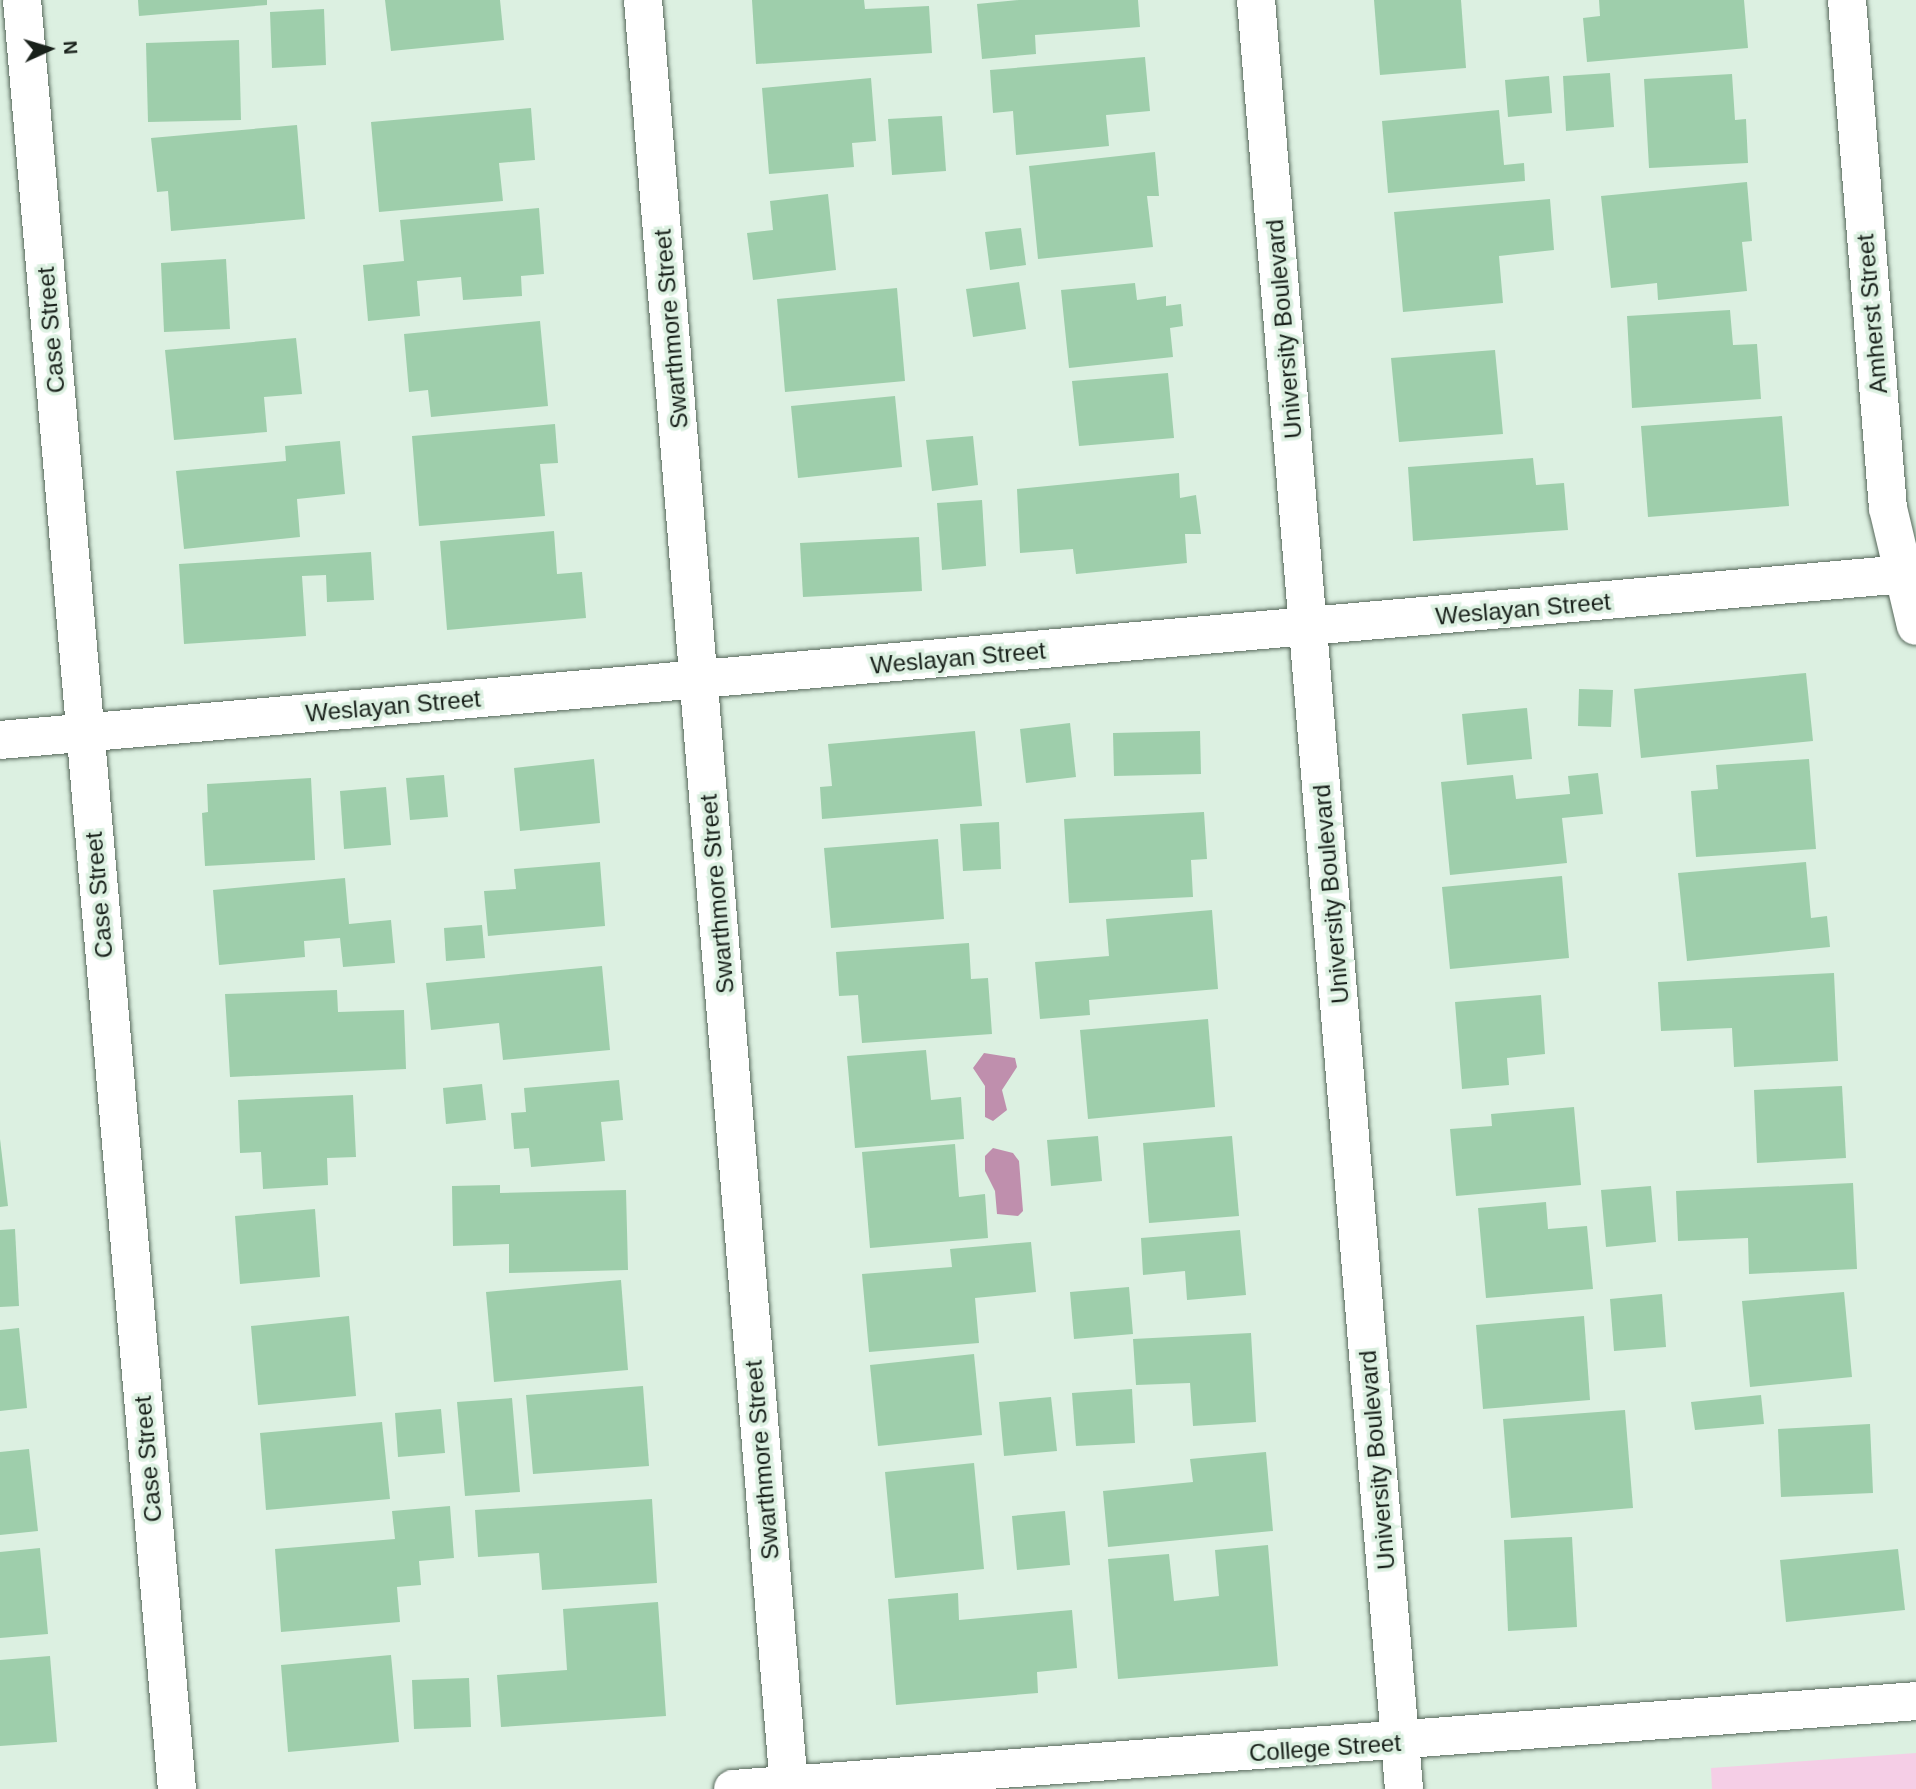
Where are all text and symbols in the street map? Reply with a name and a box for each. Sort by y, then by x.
north arrow [14,14,84,84]
text: N [59,40,81,55]
street label: University Boulevard [1260,218,1308,440]
street label: Swarthmore Street [648,228,694,430]
street label: Amherst Street [1851,233,1893,395]
street label: Case Street [31,266,71,394]
street label: Weslayan Street [1434,587,1612,631]
street label: Weslayan Street [869,636,1047,680]
street label: Weslayan Street [304,684,482,728]
street label: University Boulevard [1307,783,1355,1005]
street label: Swarthmore Street [694,793,740,995]
street label: Case Street [79,831,119,959]
street label: University Boulevard [1353,1349,1401,1571]
street label: Swarthmore Street [739,1359,785,1561]
street label: Case Street [128,1395,168,1523]
street label: College Street [1248,1728,1402,1768]

